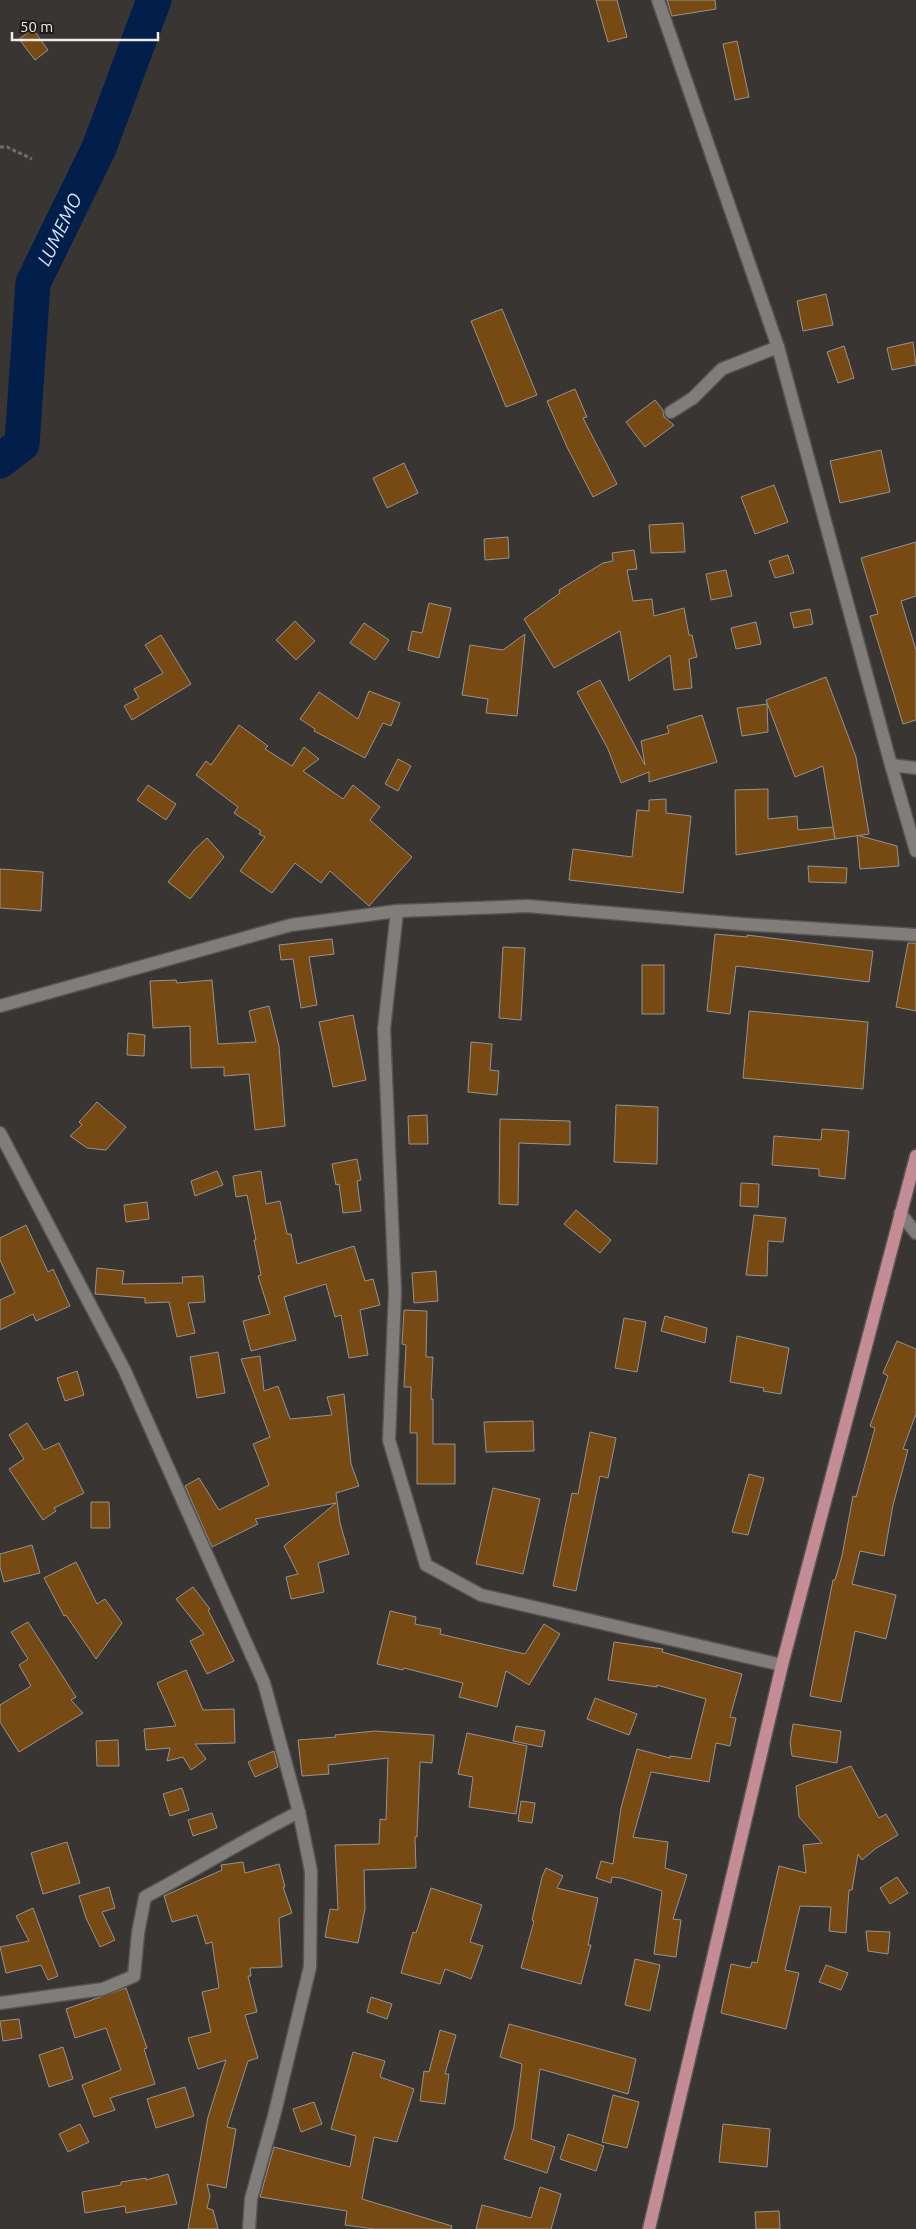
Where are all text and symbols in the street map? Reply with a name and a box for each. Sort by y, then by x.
scale bar [12,10,159,42]
text: 50 m [20,18,53,35]
water label: LUMEMO [32,189,86,269]

